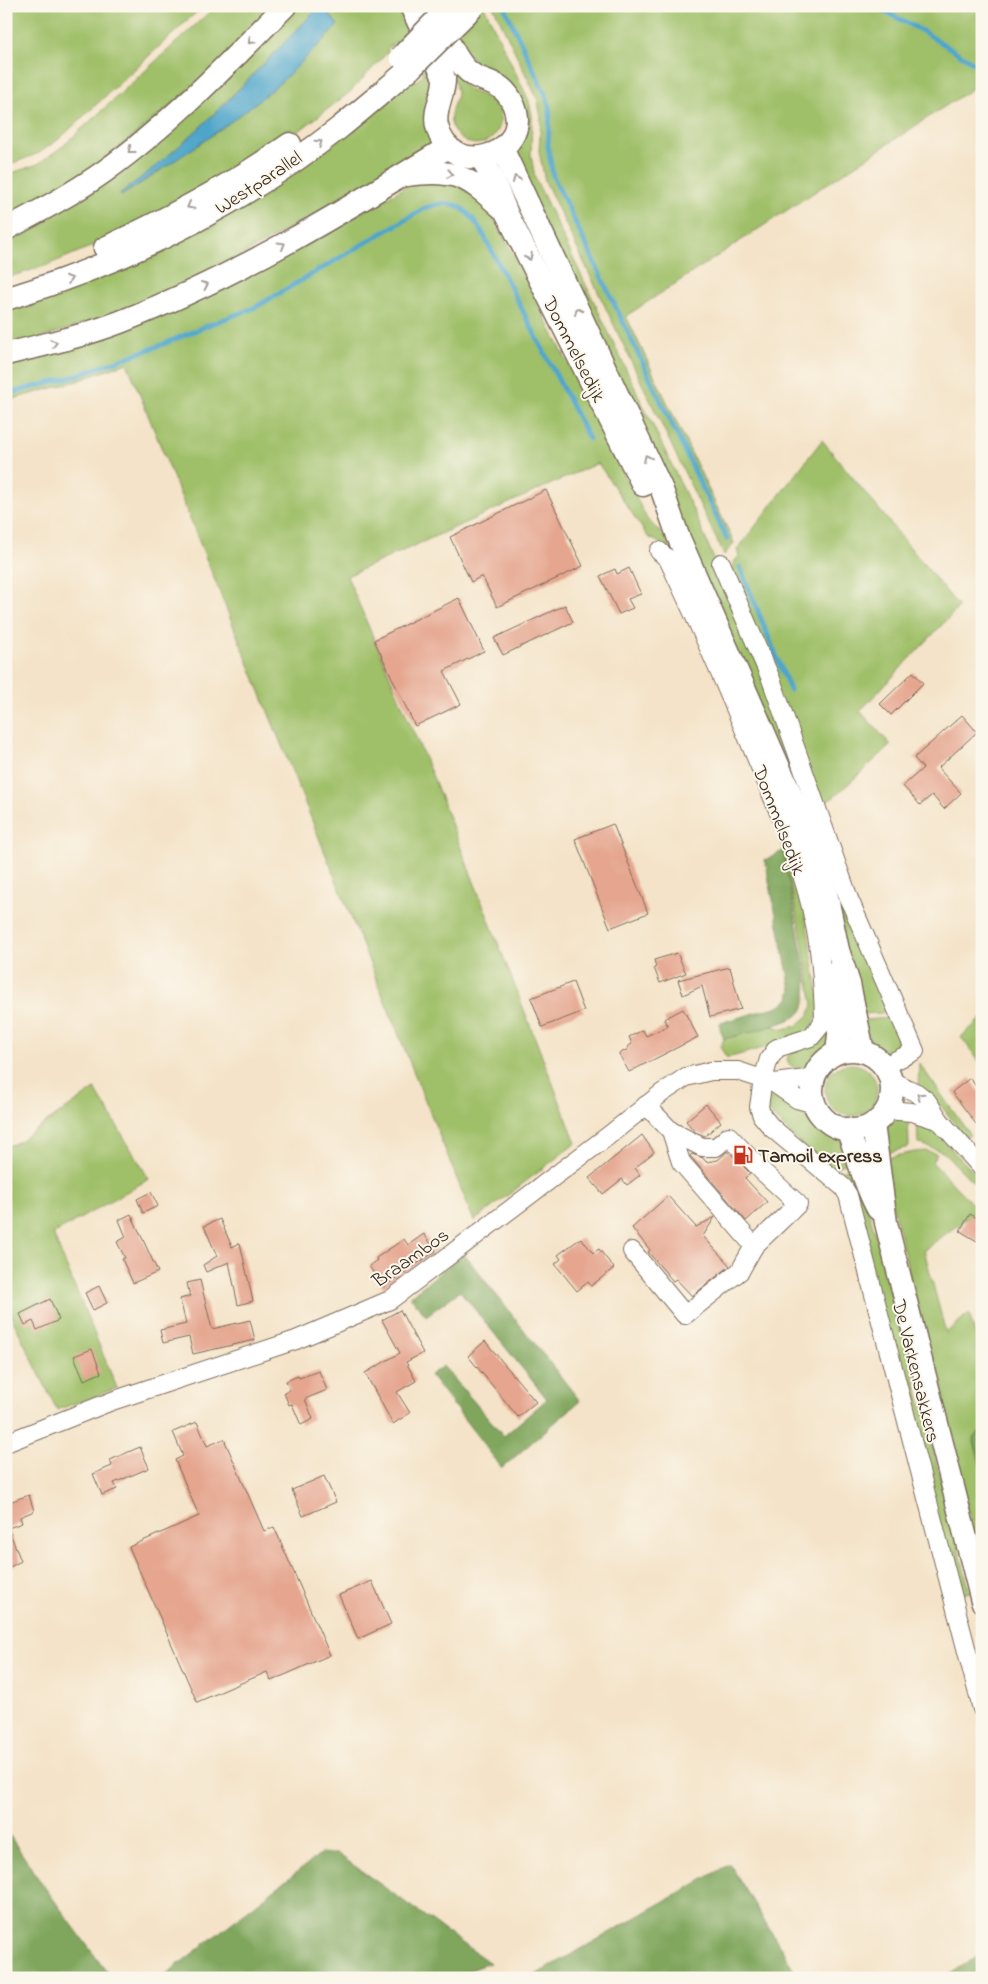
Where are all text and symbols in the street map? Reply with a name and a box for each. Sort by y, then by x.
one-way arrow [248,35,257,44]
one-way arrow [313,140,322,149]
one-way arrow [127,144,137,153]
street label: Westparallel [210,145,309,223]
one-way arrow [445,168,454,179]
one-way arrow [511,175,522,184]
one-way arrow [186,199,195,209]
one-way arrow [276,241,285,251]
one-way arrow [523,252,533,261]
one-way arrow [64,274,73,285]
one-way arrow [200,280,209,291]
street label: Dommelsedijk [533,291,612,408]
one-way arrow [574,307,584,316]
one-way arrow [49,338,57,348]
one-way arrow [643,454,653,463]
street label: Dommelsedijk [743,761,812,880]
one-way arrow [916,1093,926,1102]
place label: Tamoil express [758,1143,882,1172]
fuel station icon: Tamoil express [732,1144,754,1166]
street label: Braambos [366,1222,456,1297]
street label: De Varkensakkers [883,1296,946,1446]

